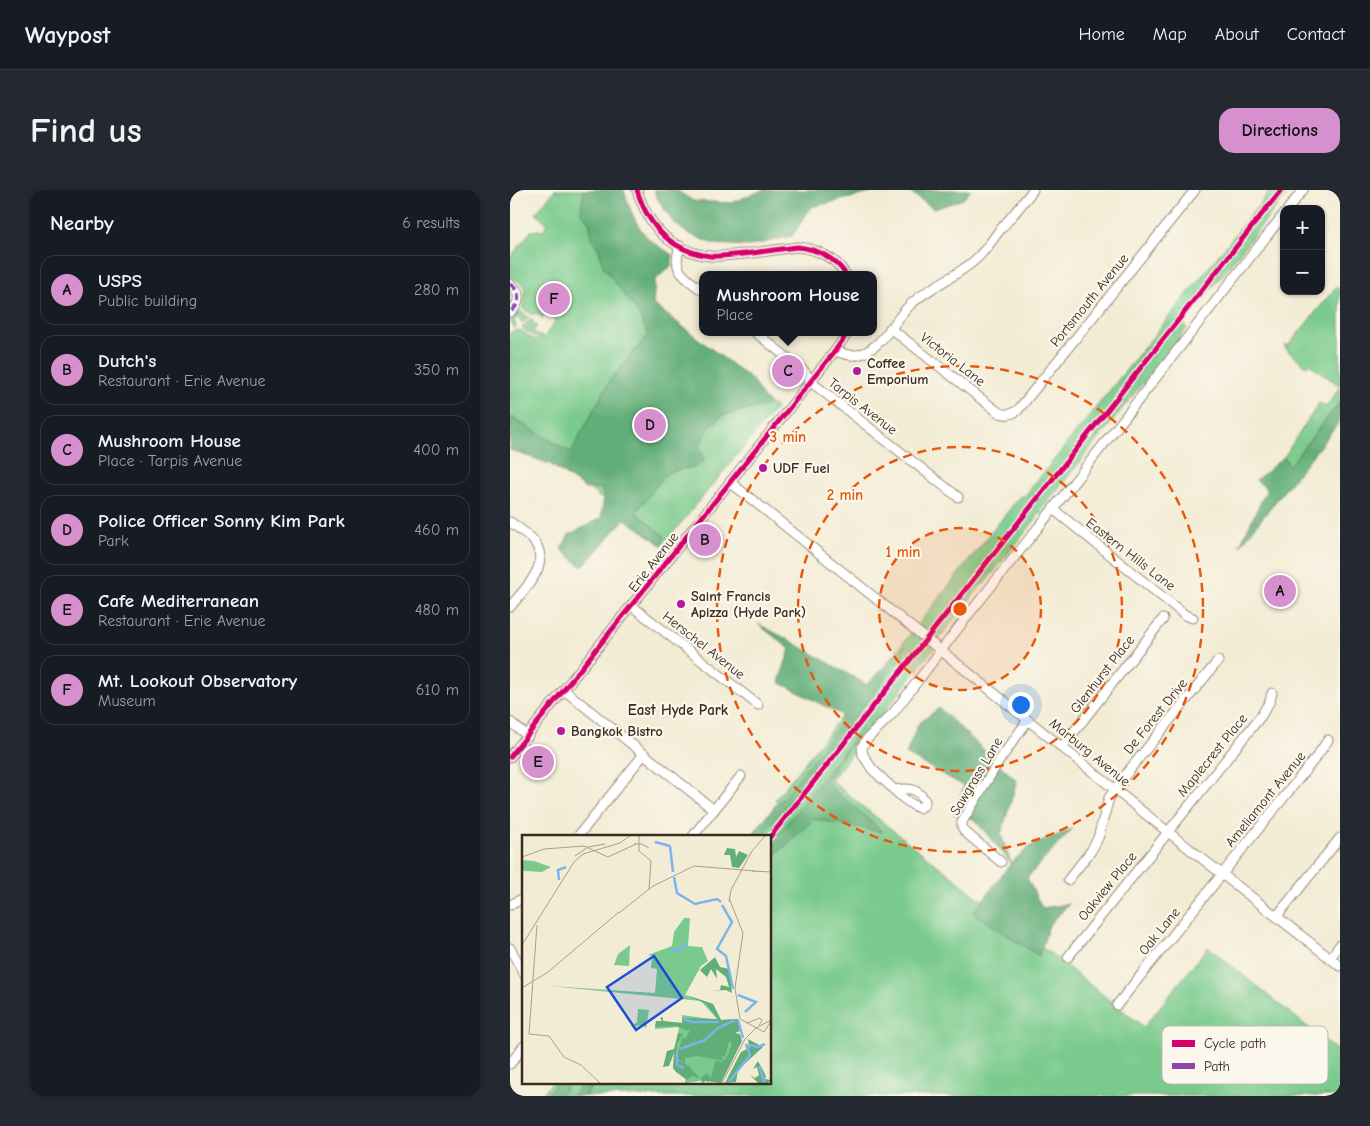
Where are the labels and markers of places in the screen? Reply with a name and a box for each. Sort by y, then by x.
pin: F [538,280,570,318]
pin: C [772,352,804,390]
place label: Coffee Emporium [867,355,928,388]
marker: Coffee Emporium [851,365,863,377]
pin: D [634,406,666,444]
place label: UDF Fuel [773,460,830,477]
marker: UDF Fuel [757,462,769,474]
pin: B [689,521,721,559]
pin: A [1264,572,1296,610]
place label: Saint Francis Apizza (Hyde Park) [691,588,806,621]
marker: Saint Francis Apizza (Hyde Park) [675,598,687,610]
centre of rings [951,600,969,618]
place label: Bangkok Bistro [571,723,663,740]
marker: Bangkok Bistro [555,725,567,737]
pin: E [522,743,554,781]

